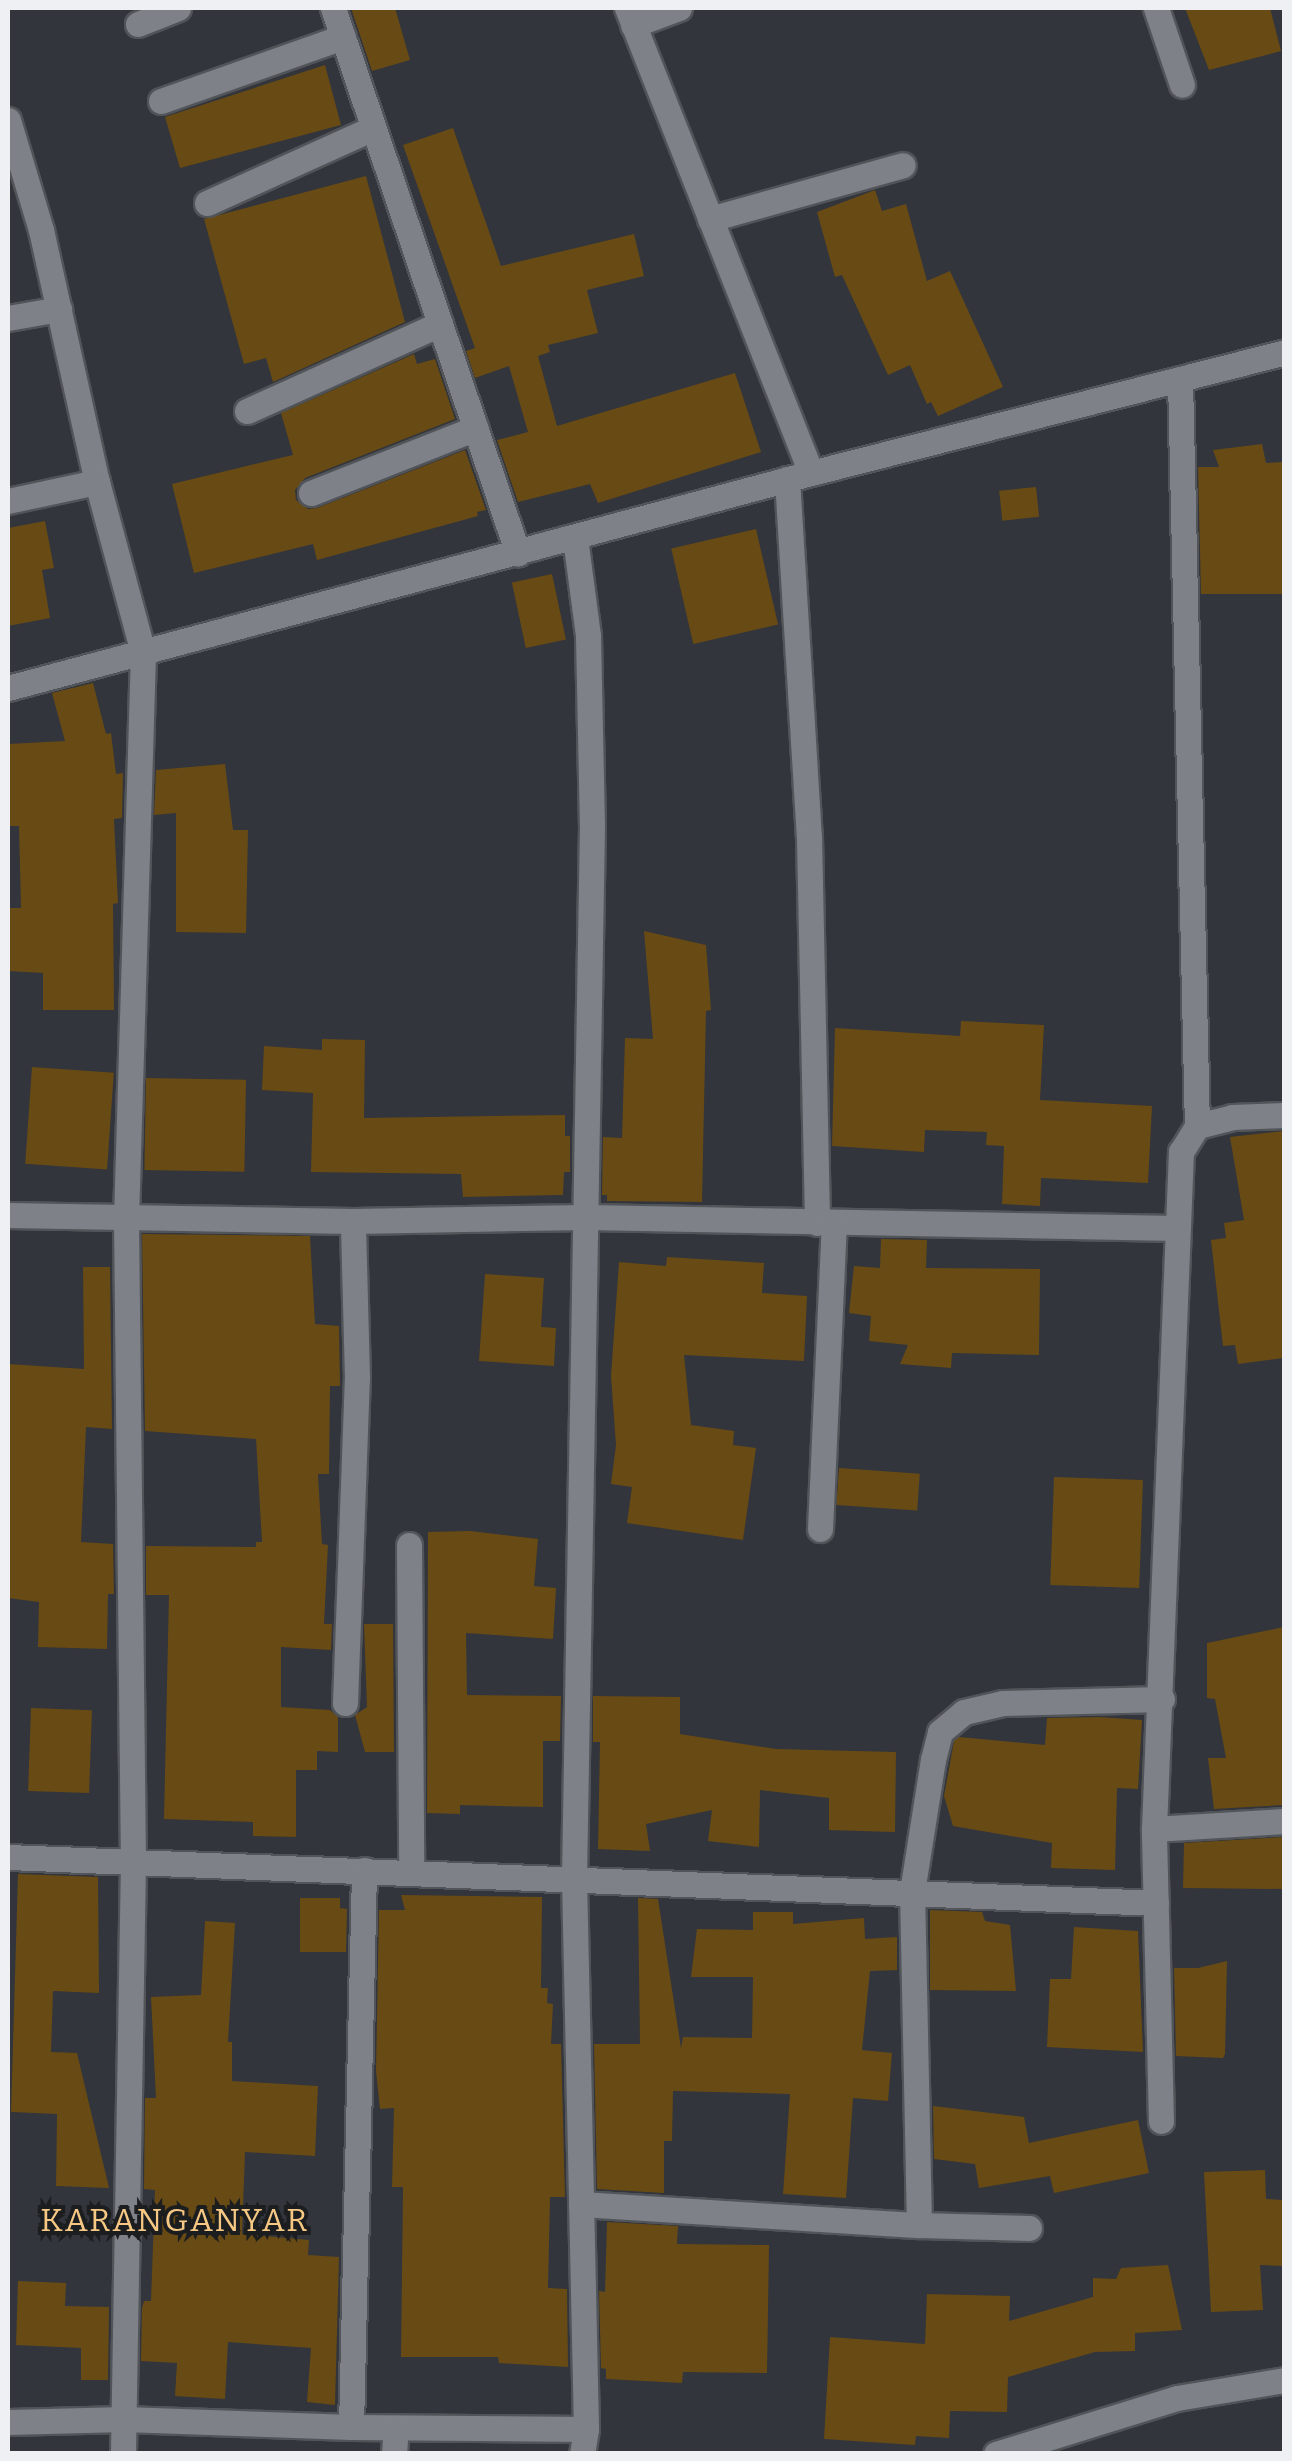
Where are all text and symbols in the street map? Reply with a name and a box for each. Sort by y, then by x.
district label: KARANGANYAR [40,2201,310,2239]

